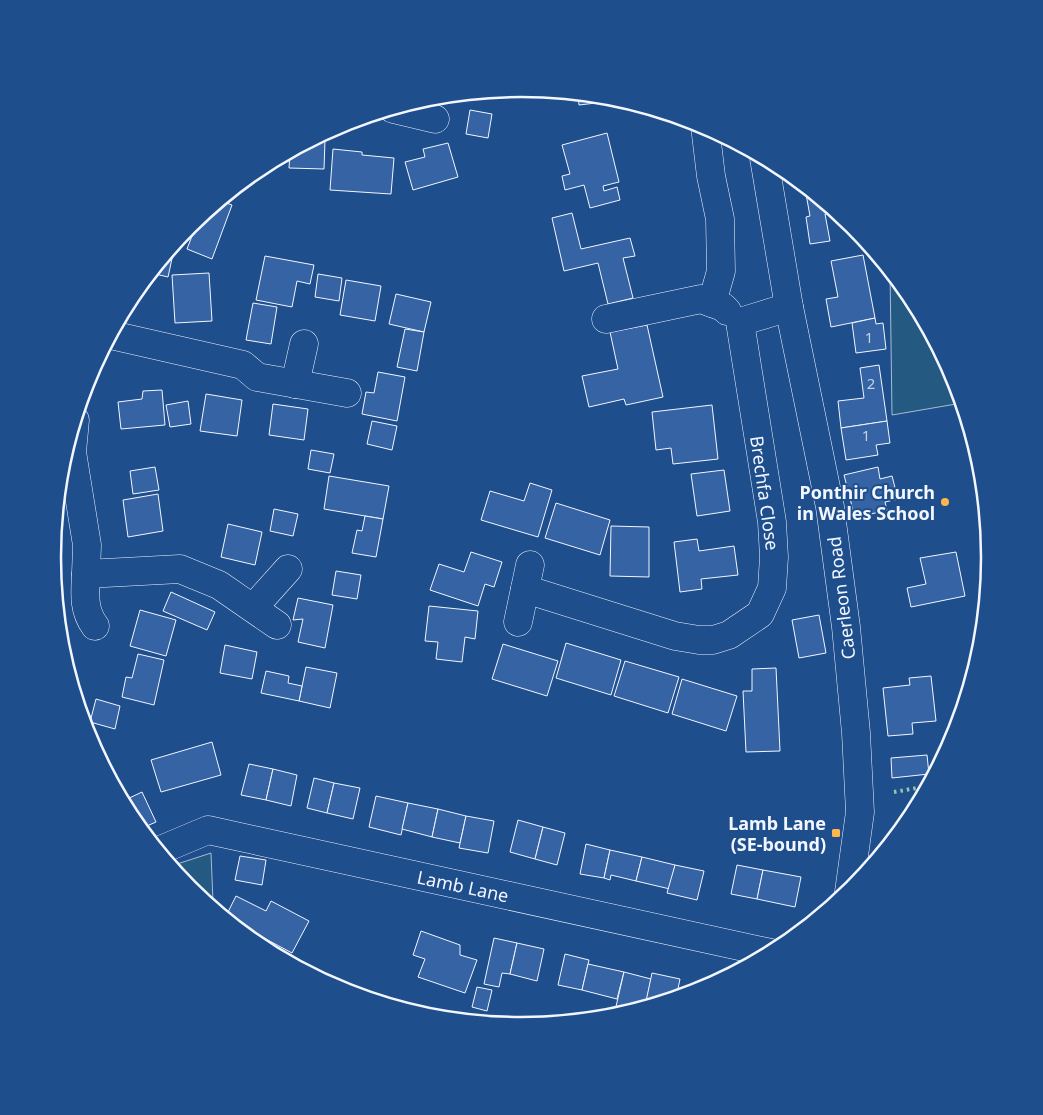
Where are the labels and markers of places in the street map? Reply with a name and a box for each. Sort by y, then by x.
place label: Ponthir Church in Wales School [797,480,935,525]
marker: Ponthir Church in Wales School [939,496,951,508]
place label: Lamb Lane (SE-bound) [728,811,826,856]
marker: Lamb Lane (SE-bound) [830,827,842,839]

